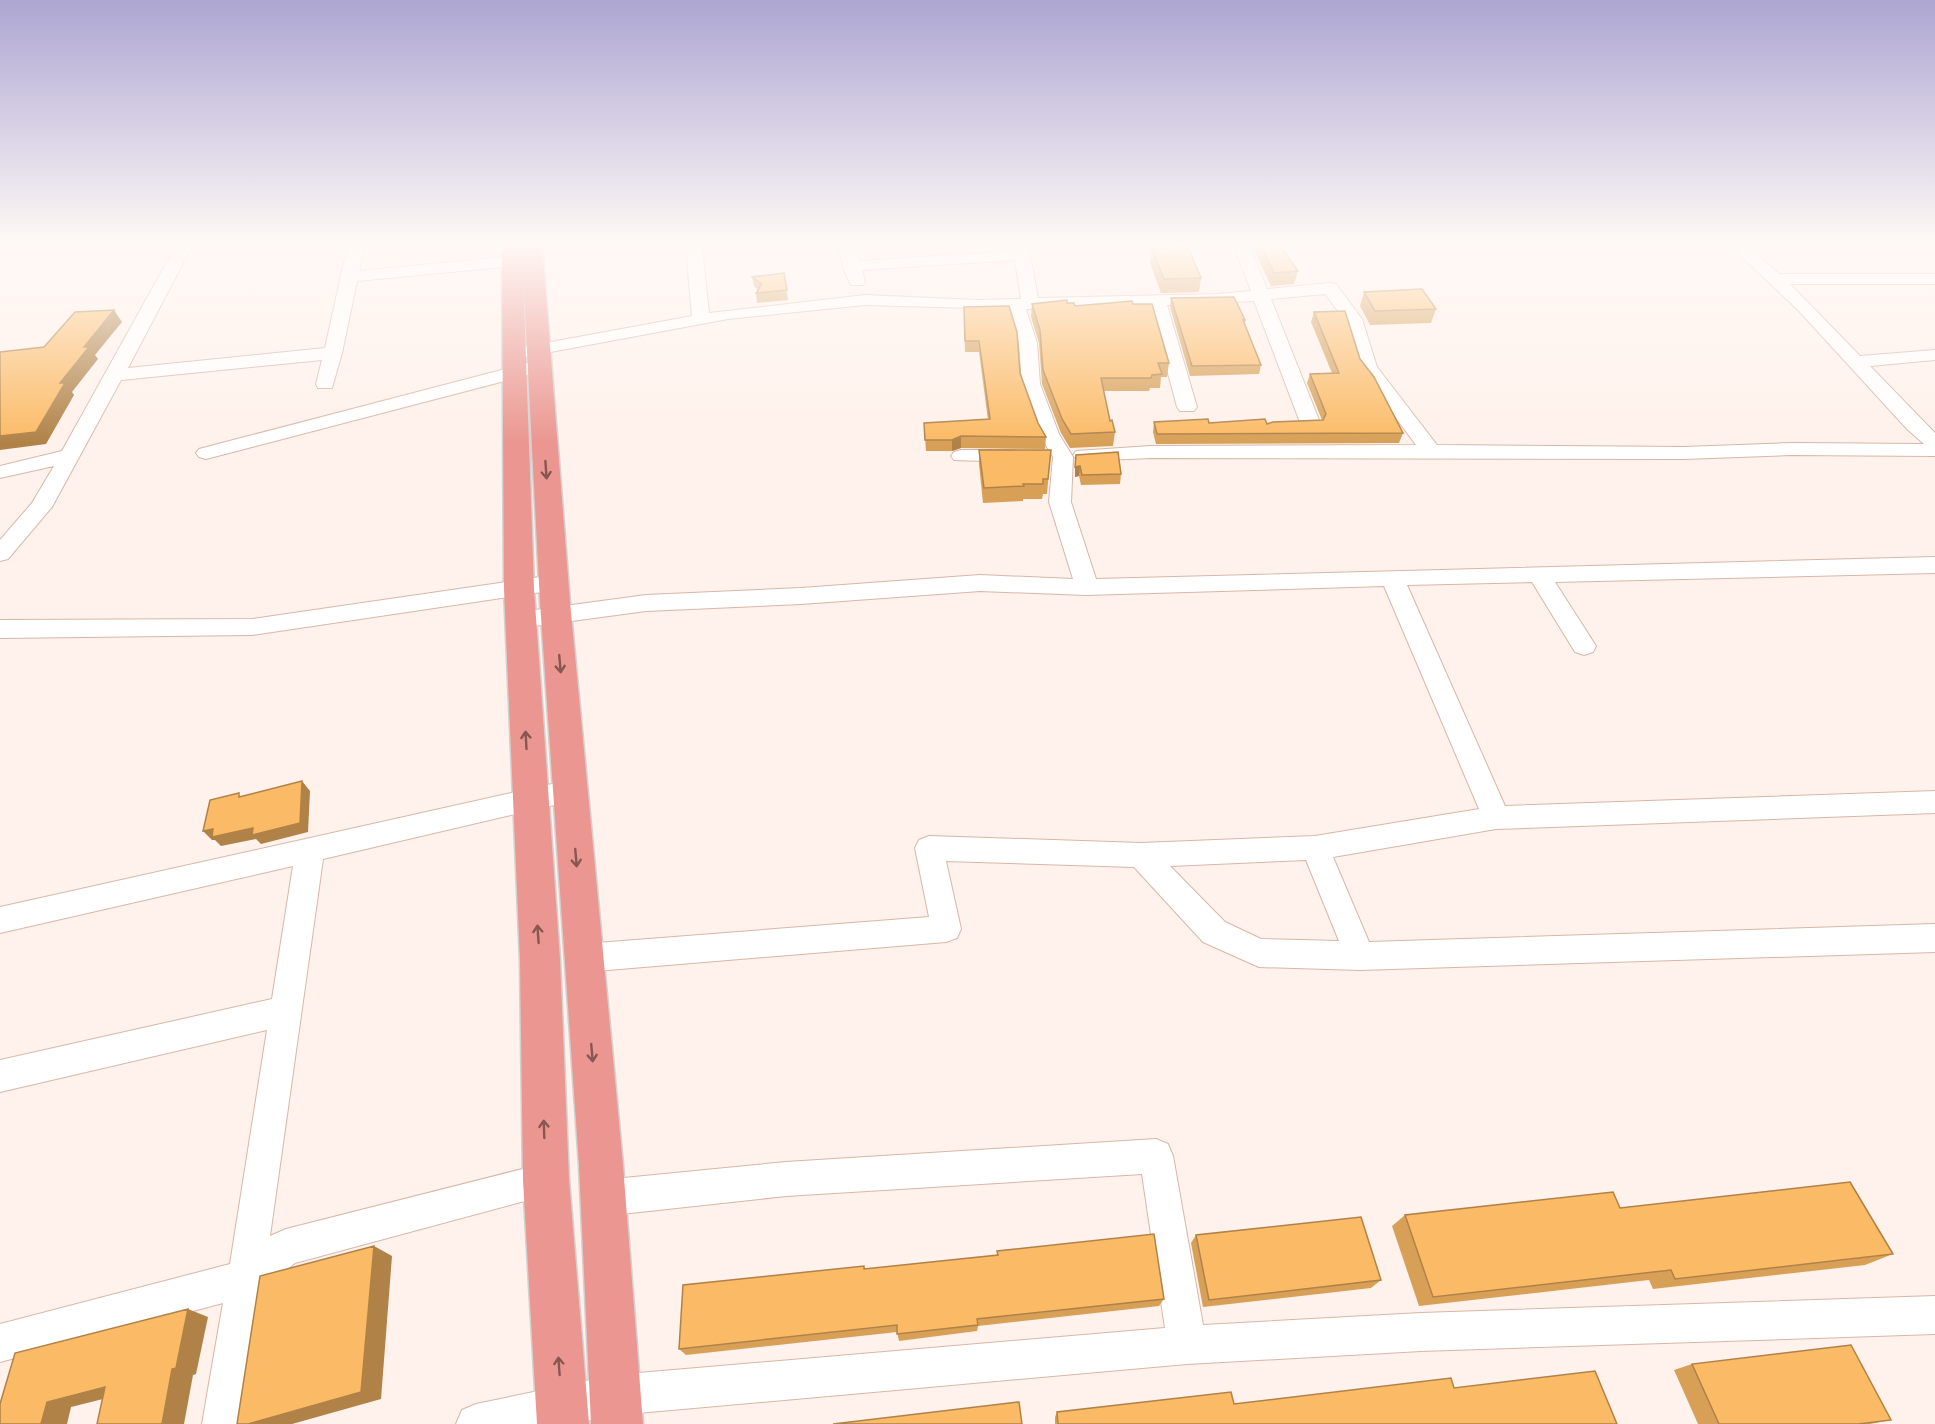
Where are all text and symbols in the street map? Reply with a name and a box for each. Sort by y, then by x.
one-way arrow [541,459,552,479]
one-way arrow [555,654,566,674]
one-way arrow [521,730,532,750]
one-way arrow [571,848,582,868]
one-way arrow [532,925,543,945]
one-way arrow [586,1042,597,1062]
one-way arrow [539,1120,550,1140]
one-way arrow [553,1356,564,1376]

